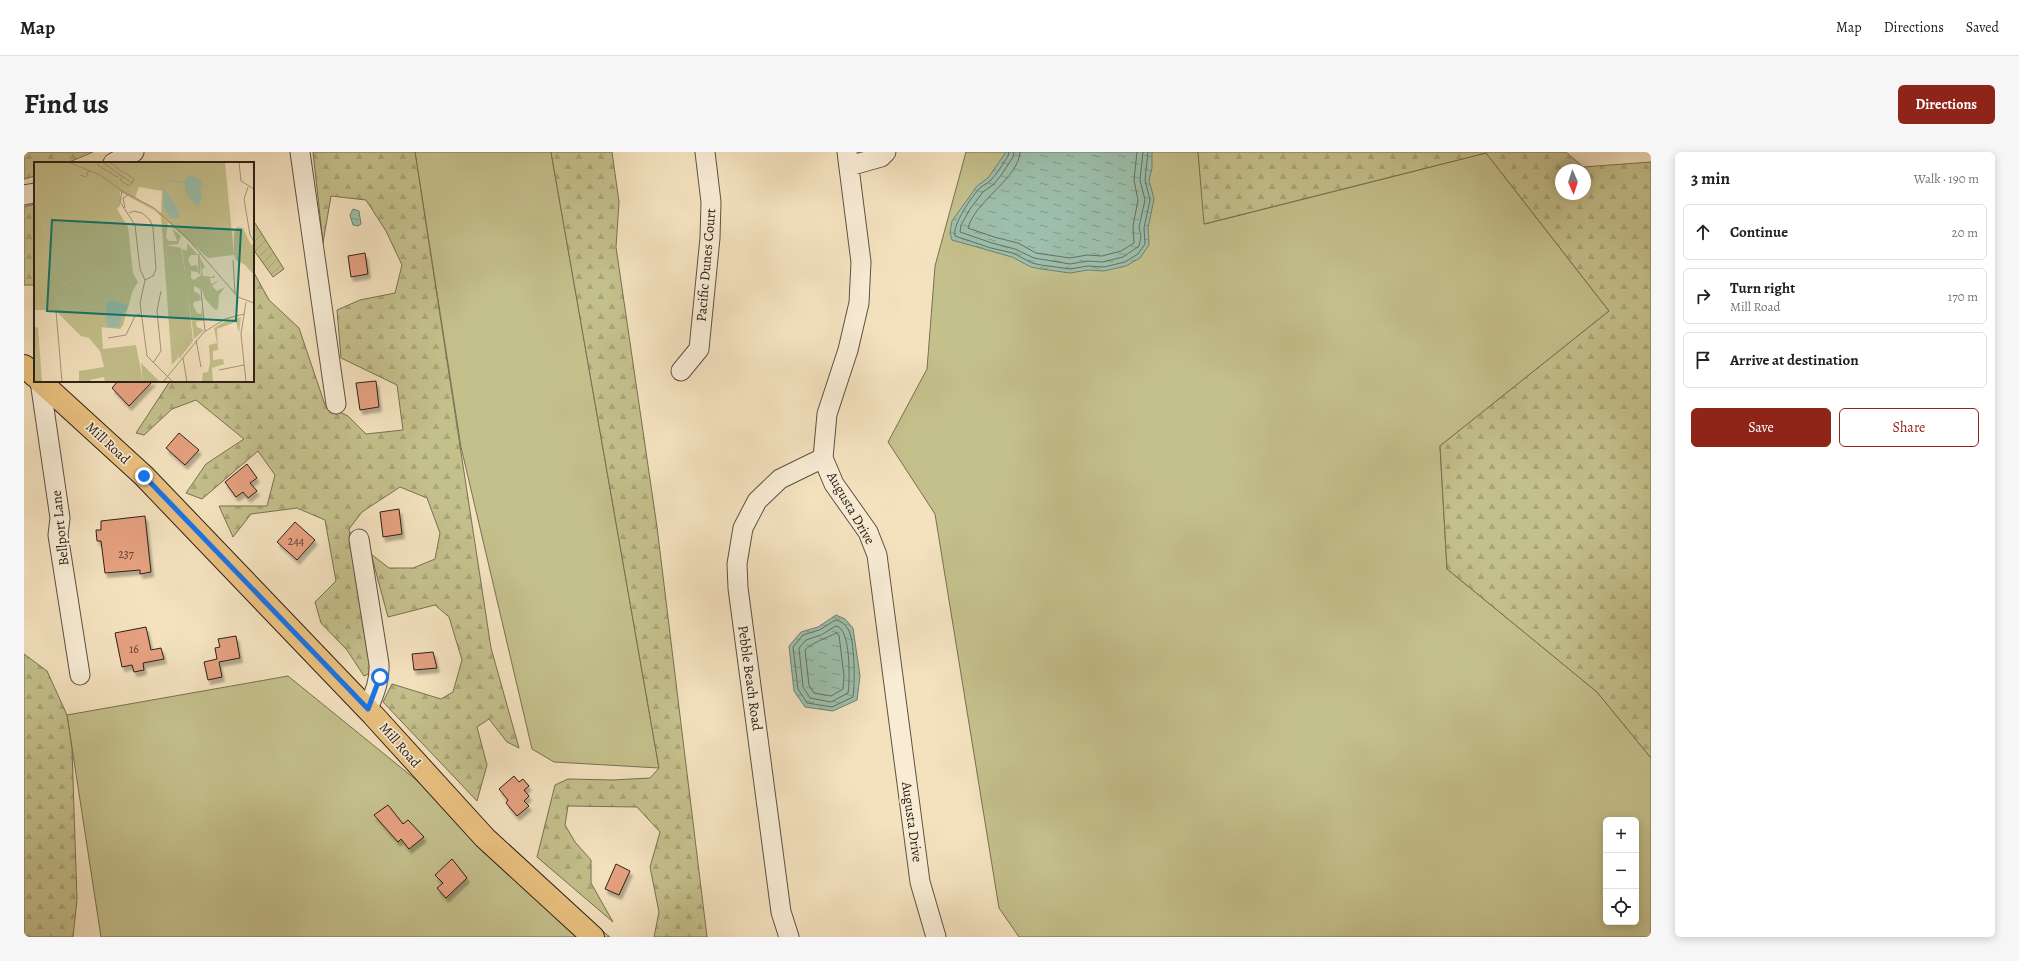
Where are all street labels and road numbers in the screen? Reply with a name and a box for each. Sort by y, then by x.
street label: Pacific Dunes Court [692,207,720,322]
street label: Mill Road [82,417,135,469]
street label: Augusta Drive [822,467,879,548]
street label: Bellport Lane [47,489,73,567]
street label: Pebble Beach Road [733,624,767,732]
street label: Mill Road [375,718,425,772]
street label: Augusta Drive [897,780,927,863]

